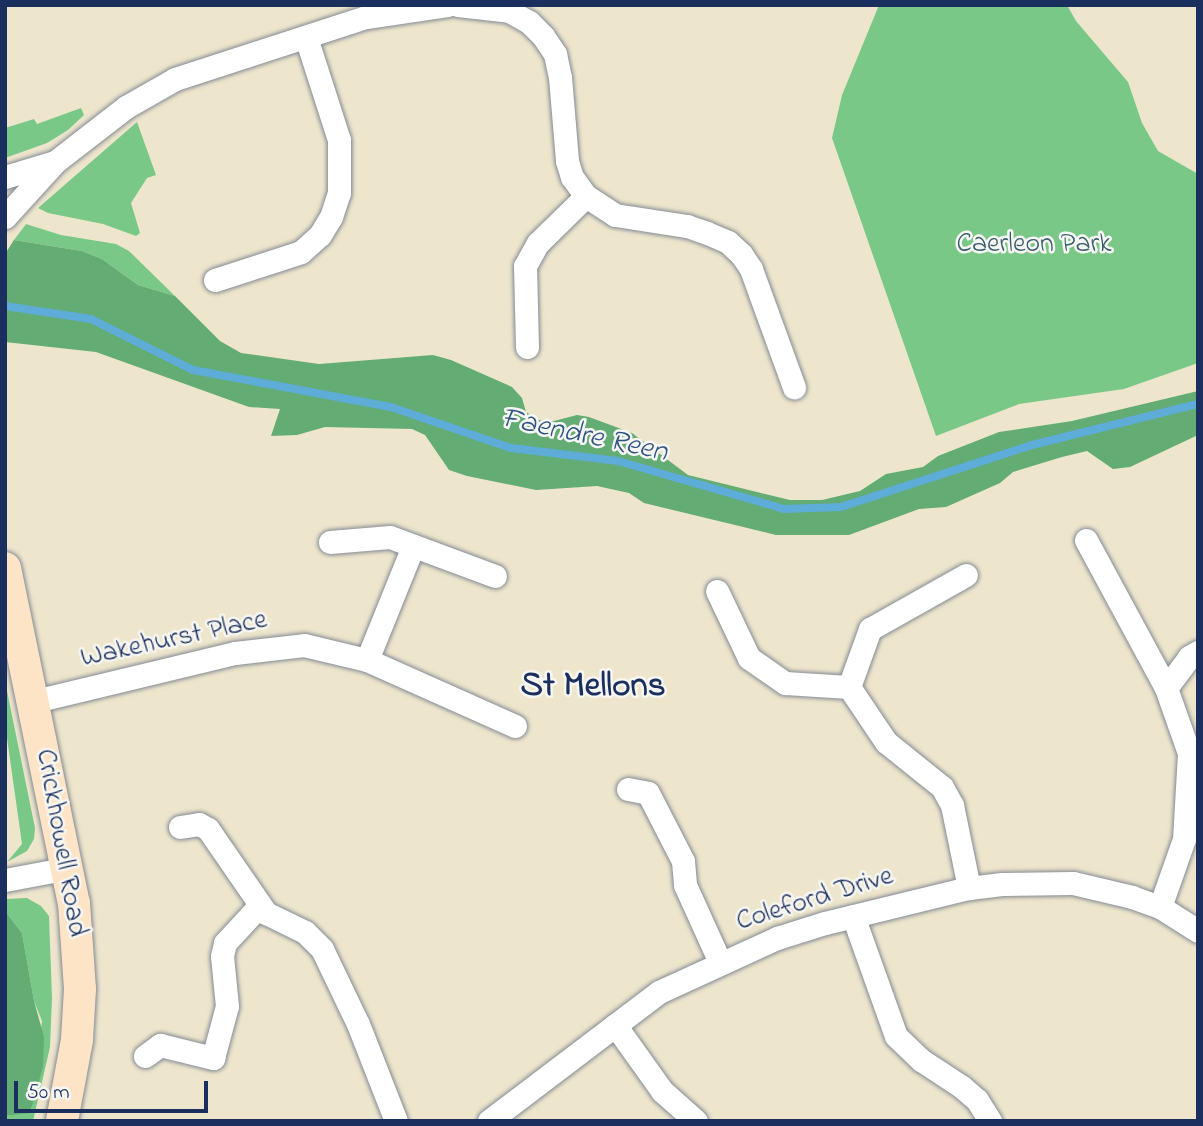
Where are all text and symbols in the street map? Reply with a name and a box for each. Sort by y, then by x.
park label: Caerleon Park [957,228,1111,262]
water label: Faendre Reen [497,401,671,471]
street label: Wakehurst Place [78,604,270,676]
district label: St Mellons [521,666,665,708]
street label: Crickhowell Road [27,747,93,939]
street label: Coleford Drive [733,860,897,940]
scale bar [18,1066,212,1110]
text: 50 m [27,1078,70,1108]

